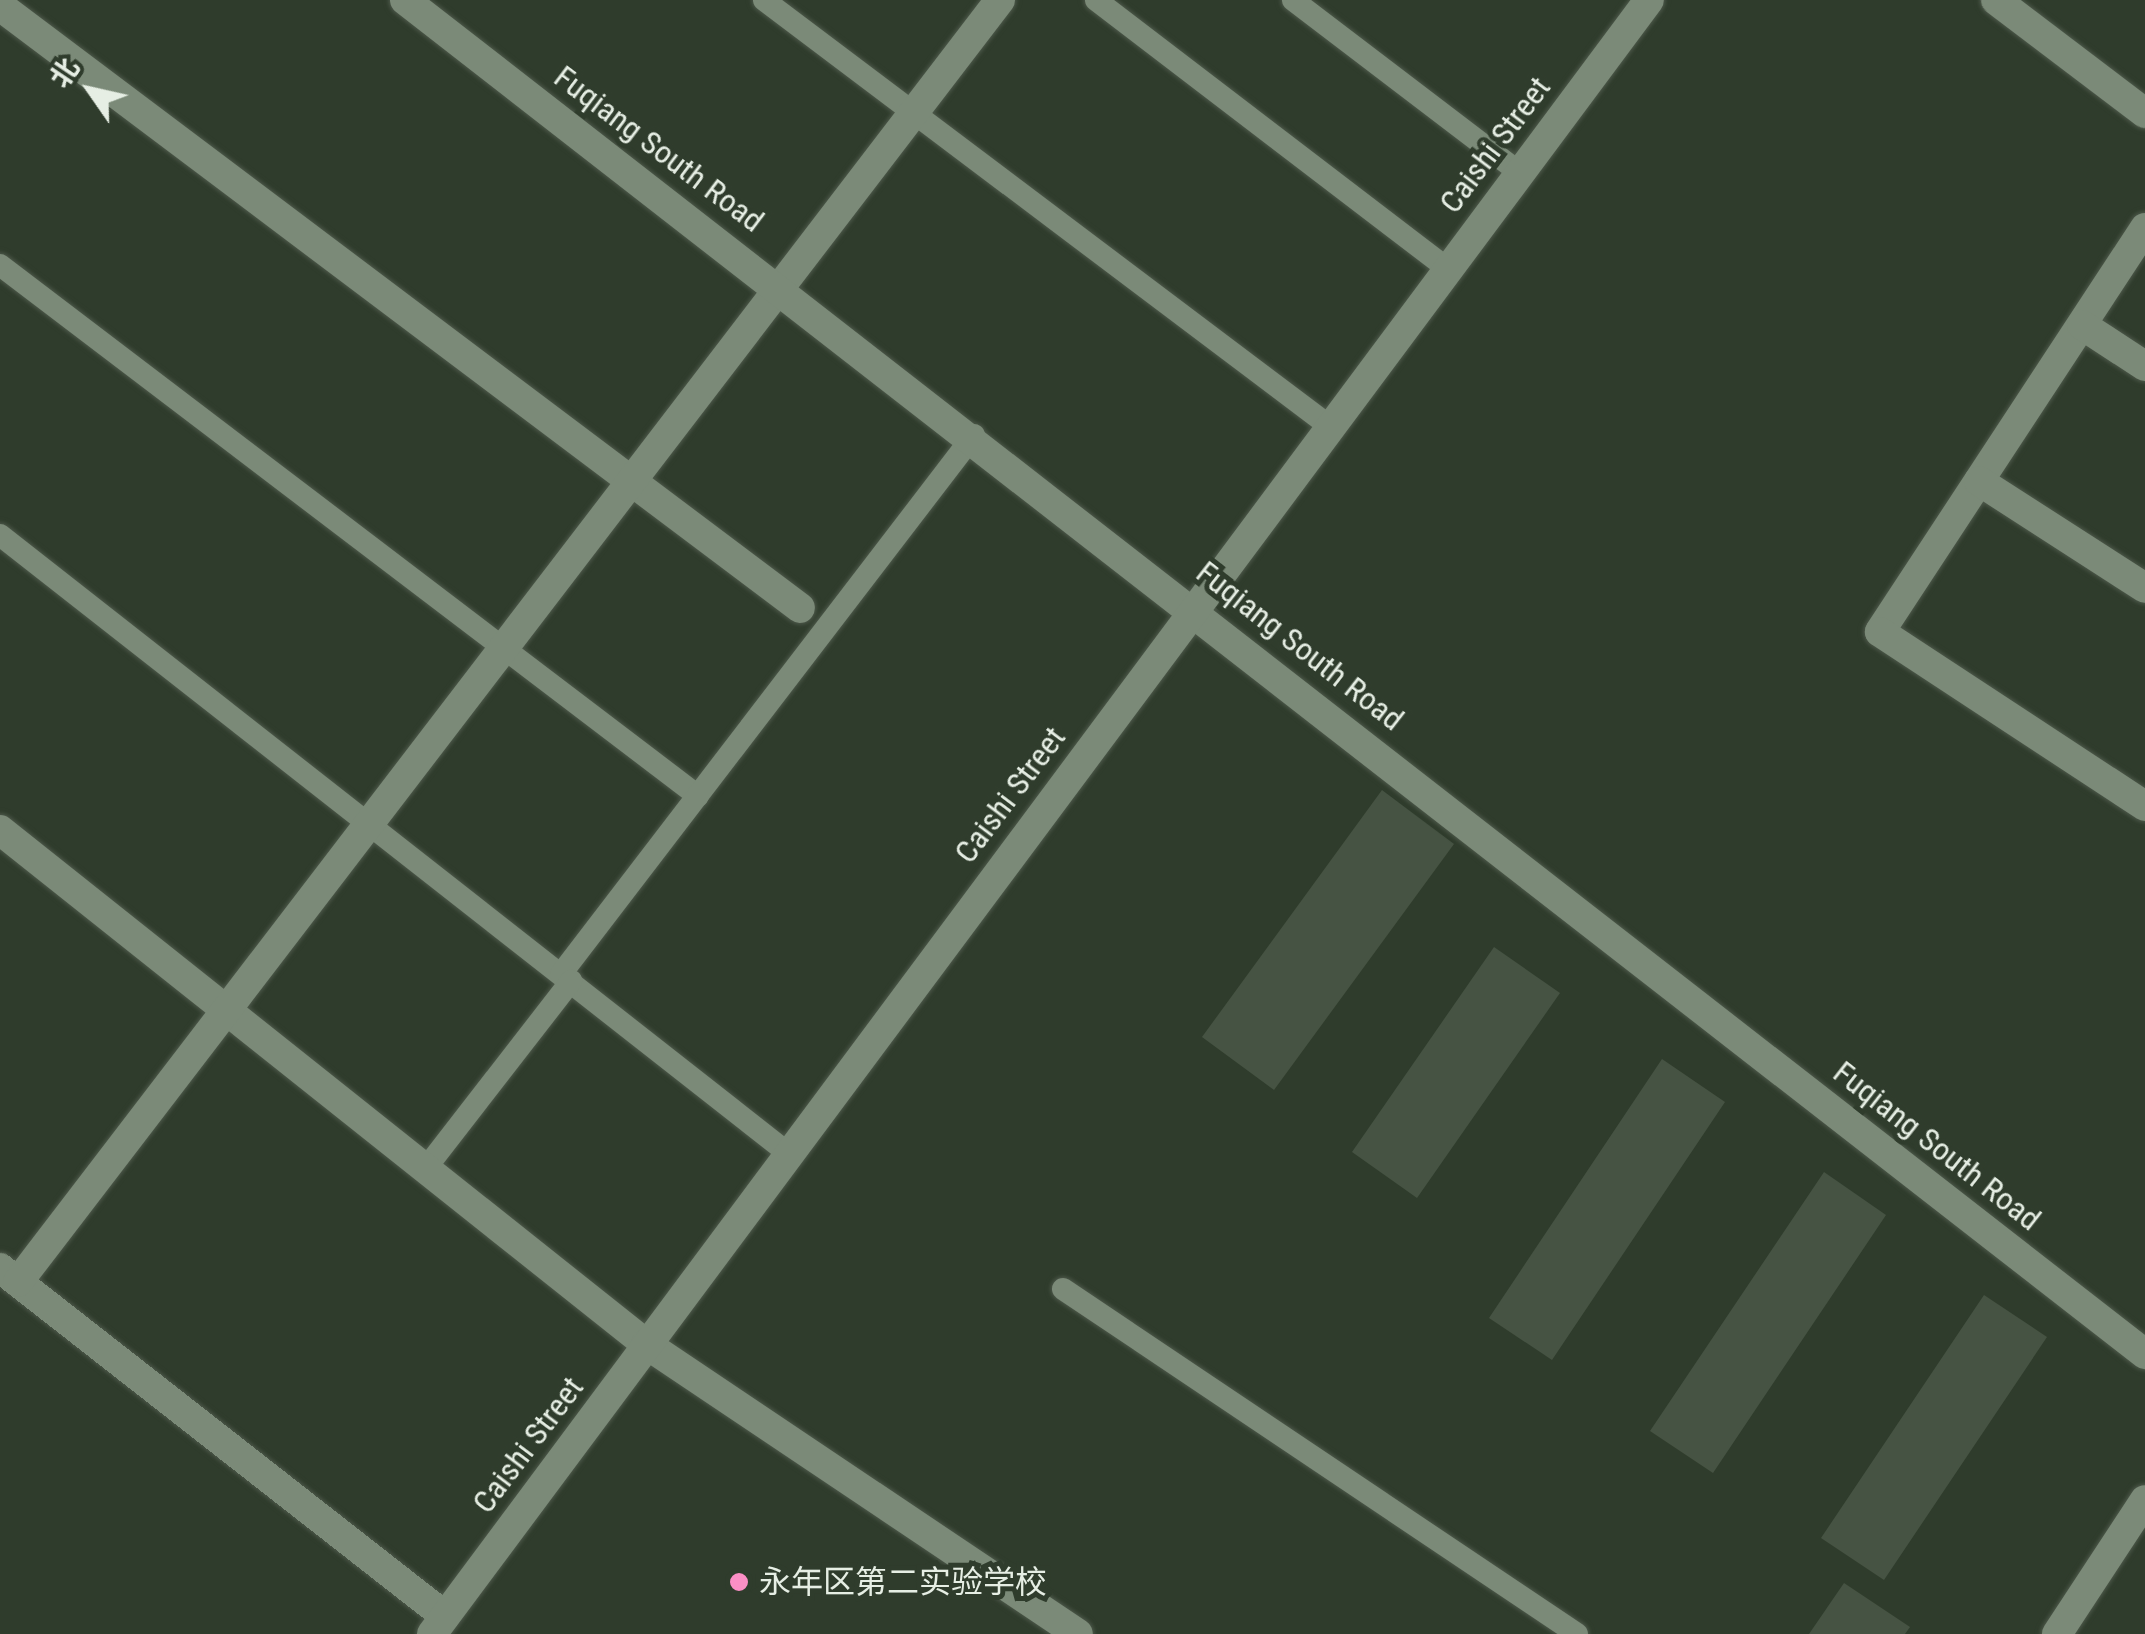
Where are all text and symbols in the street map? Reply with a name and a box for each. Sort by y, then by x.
north arrow [40,40,140,140]
text: 北 [43,52,86,94]
street label: Fuqiang South Road [547,58,771,240]
street label: Caishi Street [1431,69,1559,221]
street label: Fuqiang South Road [1189,553,1411,739]
street label: Caishi Street [946,719,1074,871]
street label: Fuqiang South Road [1826,1053,2048,1239]
street label: Caishi Street [464,1369,592,1521]
place label: 永年区第二实验学校 [759,1563,1047,1601]
marker: 永年区第二实验学校 [728,1571,750,1593]

